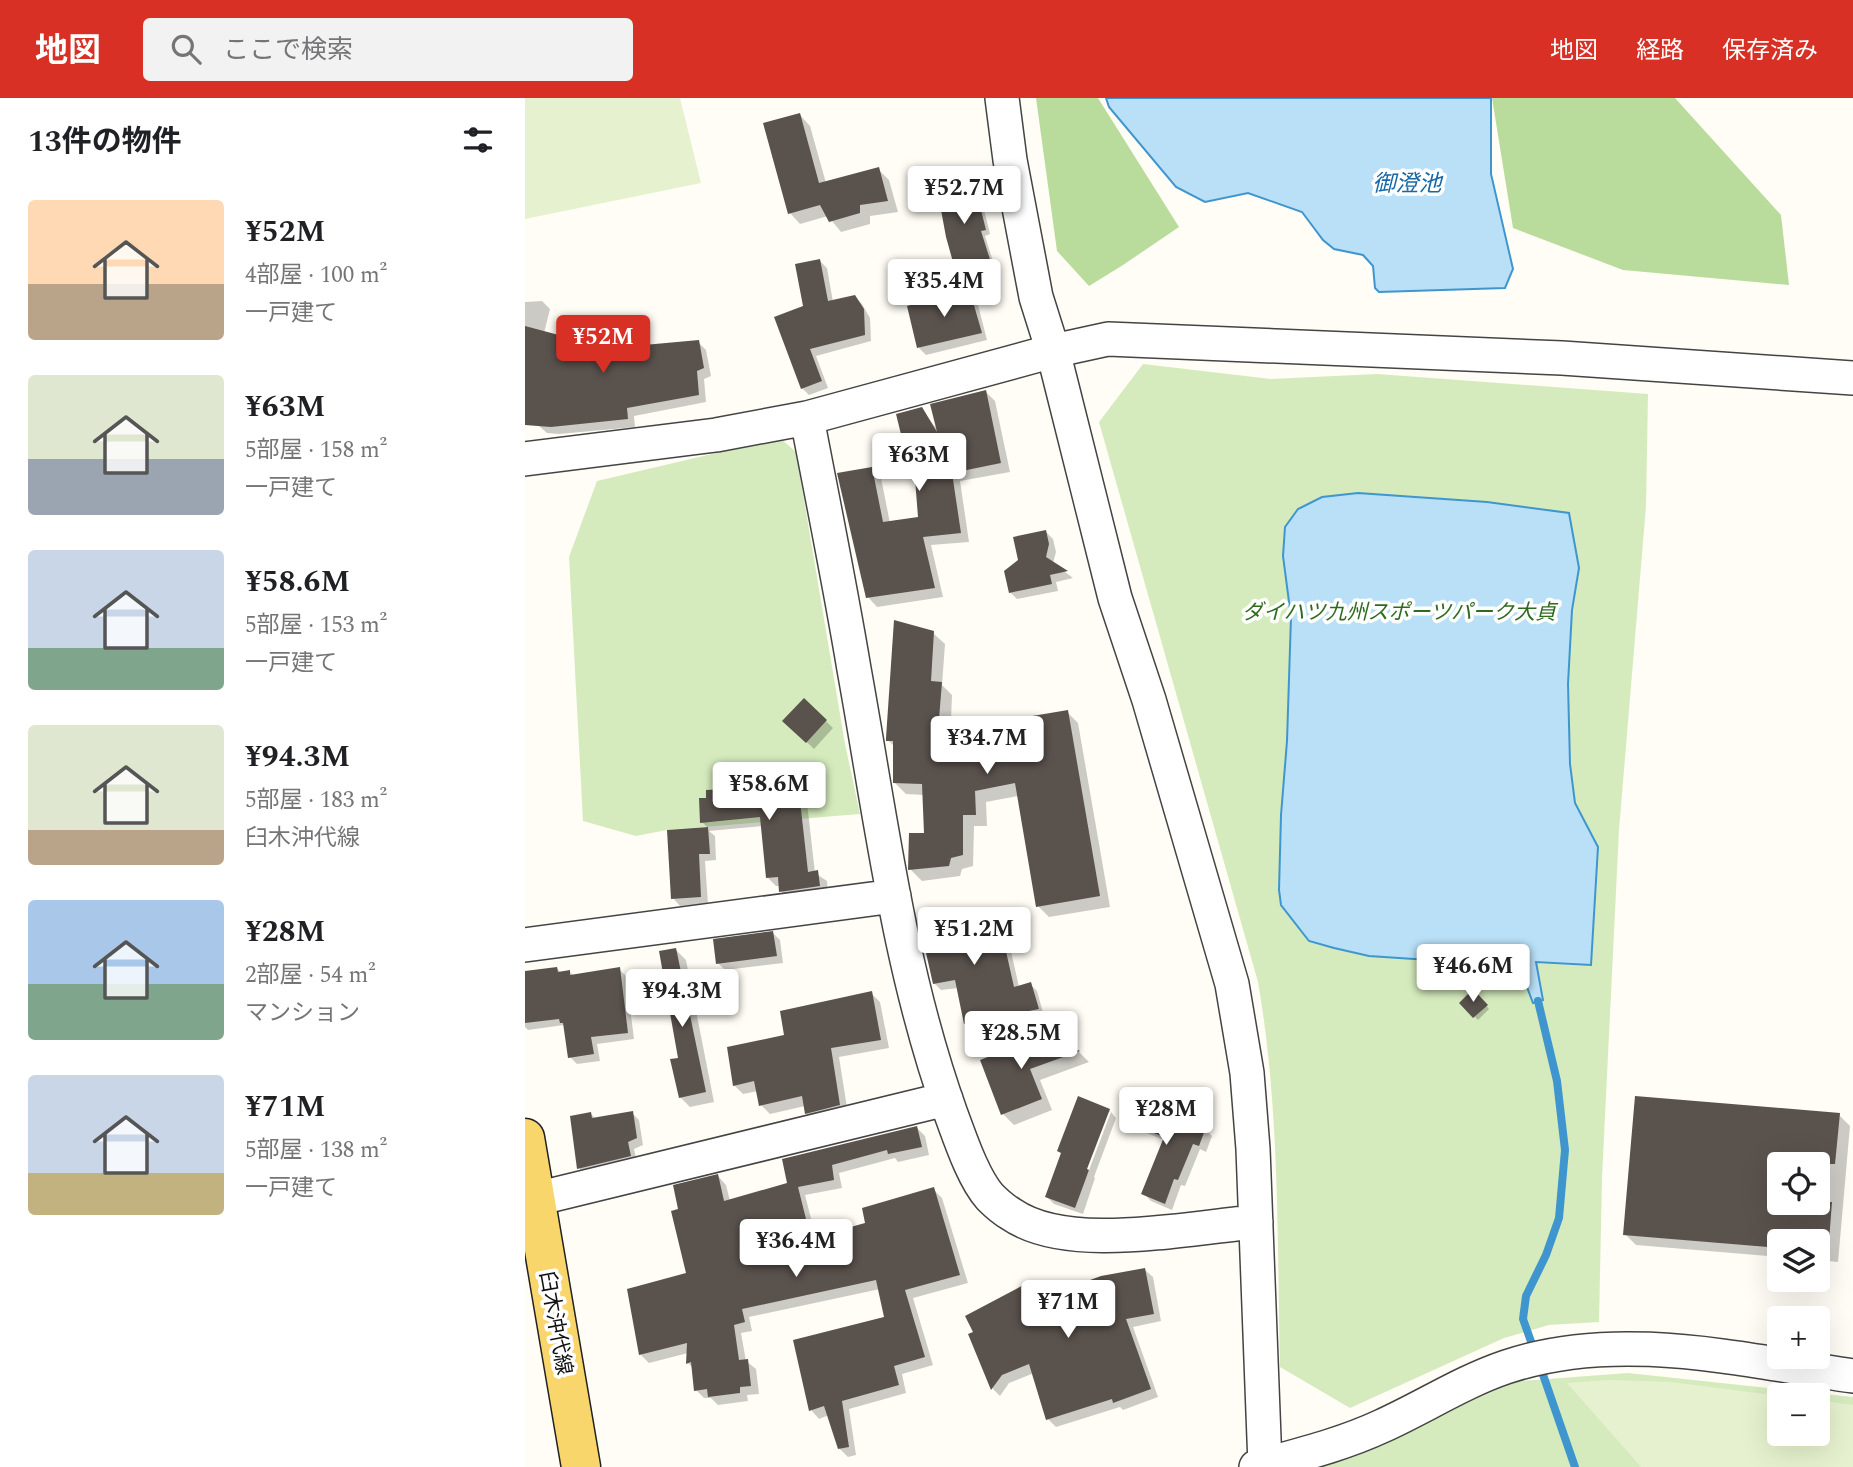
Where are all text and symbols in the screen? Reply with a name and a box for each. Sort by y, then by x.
search box [143,18,633,81]
text: 地図 [35,26,101,76]
icon: search [167,30,205,68]
text: ここで検索 [223,30,353,70]
text: 地図 [1550,33,1598,69]
text: 経路 [1636,33,1684,69]
text: 保存済み [1722,33,1818,69]
text: 13件の物件 [28,119,182,165]
icon: filters [459,121,497,159]
pin: ¥52.7M [907,166,1021,226]
water label: 御澄池 [1373,167,1444,202]
text: ¥52.7M [924,171,1004,206]
text: ¥52M [245,209,325,255]
icon: home [84,228,168,312]
text: 4部屋 · 100 m² [245,258,387,293]
pin: ¥35.4M [887,260,1001,319]
text: ¥35.4M [904,264,984,299]
text: 一戸建て [245,296,337,331]
pin: ¥52M [562,316,644,375]
text: ¥52M [572,320,634,355]
text: ¥63M [245,384,325,430]
icon: home [84,403,168,487]
text: 5部屋 · 158 m² [245,433,387,468]
pin: ¥63M [878,434,960,493]
text: ¥63M [888,438,950,473]
text: 一戸建て [245,471,337,506]
text: ¥58.6M [245,559,350,605]
icon: home [84,578,168,662]
park label: ダイハツ九州スポーツパーク大貞 [1242,597,1559,629]
text: 5部屋 · 153 m² [245,608,387,643]
text: 一戸建て [245,646,337,681]
pin: ¥34.7M [930,716,1044,776]
text: ¥34.7M [947,721,1027,756]
text: ¥94.3M [245,734,350,780]
icon: home [84,753,168,837]
pin: ¥58.6M [712,762,826,822]
text: ¥58.6M [729,767,809,802]
text: 5部屋 · 183 m² [245,783,387,818]
text: 臼木沖代線 [245,821,360,856]
pin: ¥51.2M [917,908,1031,967]
text: ¥28M [245,909,325,955]
text: ¥51.2M [934,912,1014,947]
icon: home [84,928,168,1012]
pin: ¥46.6M [1416,944,1530,1004]
text: ¥46.6M [1433,949,1513,984]
text: 2部屋 · 54 m² [245,958,376,993]
pin: ¥94.3M [625,970,739,1029]
text: ¥94.3M [642,974,722,1009]
text: マンション [245,996,360,1031]
pin: ¥28.5M [964,1012,1078,1071]
text: ¥28.5M [981,1016,1061,1051]
text: ¥71M [245,1084,325,1130]
pin: ¥28M [1125,1088,1207,1147]
text: ¥28M [1135,1092,1197,1127]
icon: home [84,1103,168,1187]
text: 5部屋 · 138 m² [245,1133,387,1168]
map controls [1767,1152,1830,1446]
button: locate [1767,1152,1830,1215]
text: 一戸建て [245,1171,337,1206]
pin: ¥36.4M [739,1220,853,1279]
text: ¥36.4M [756,1224,836,1259]
button: layers [1767,1229,1830,1292]
street label: 臼木沖代線 [530,1269,580,1378]
pin: ¥71M [1027,1280,1109,1340]
text: ¥71M [1037,1285,1099,1320]
button: + [1767,1306,1830,1369]
button: − [1767,1383,1830,1446]

